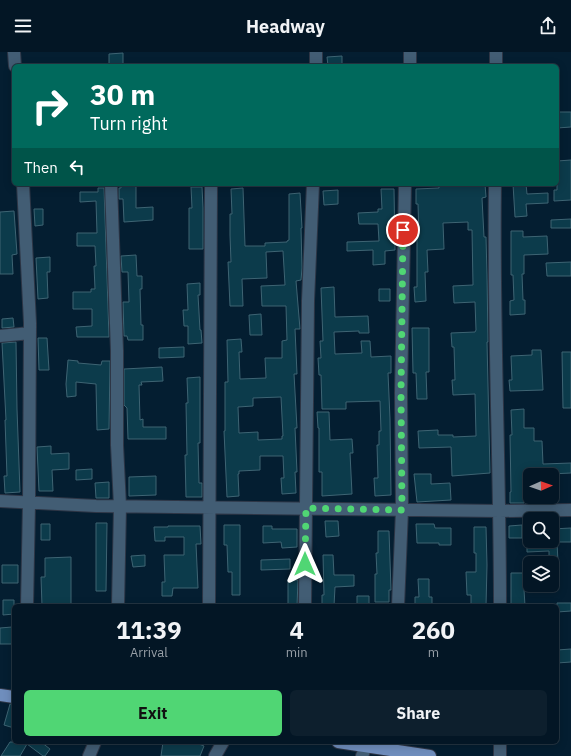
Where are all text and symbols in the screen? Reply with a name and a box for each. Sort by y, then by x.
icon: menu [12,15,34,37]
text: Headway [246,15,325,38]
icon: share [537,15,559,37]
text: 30 m [90,76,155,113]
icon: right [24,80,76,132]
text: Turn right [90,112,168,135]
icon: left [66,156,88,178]
text: Then [24,158,58,177]
pin [386,213,420,247]
icon: arrive [392,219,414,241]
north arrow [523,468,559,504]
map controls [523,468,559,592]
button: search [523,512,559,548]
position arrow [284,543,326,585]
button: layers [523,556,559,592]
text: 11:39 [116,614,182,646]
text: 4 [289,614,304,646]
text: 260 [412,614,455,646]
text: Arrival [130,644,168,661]
text: min [286,644,308,661]
text: m [428,644,439,661]
button: Exit [24,690,282,736]
button: Share [290,690,547,736]

